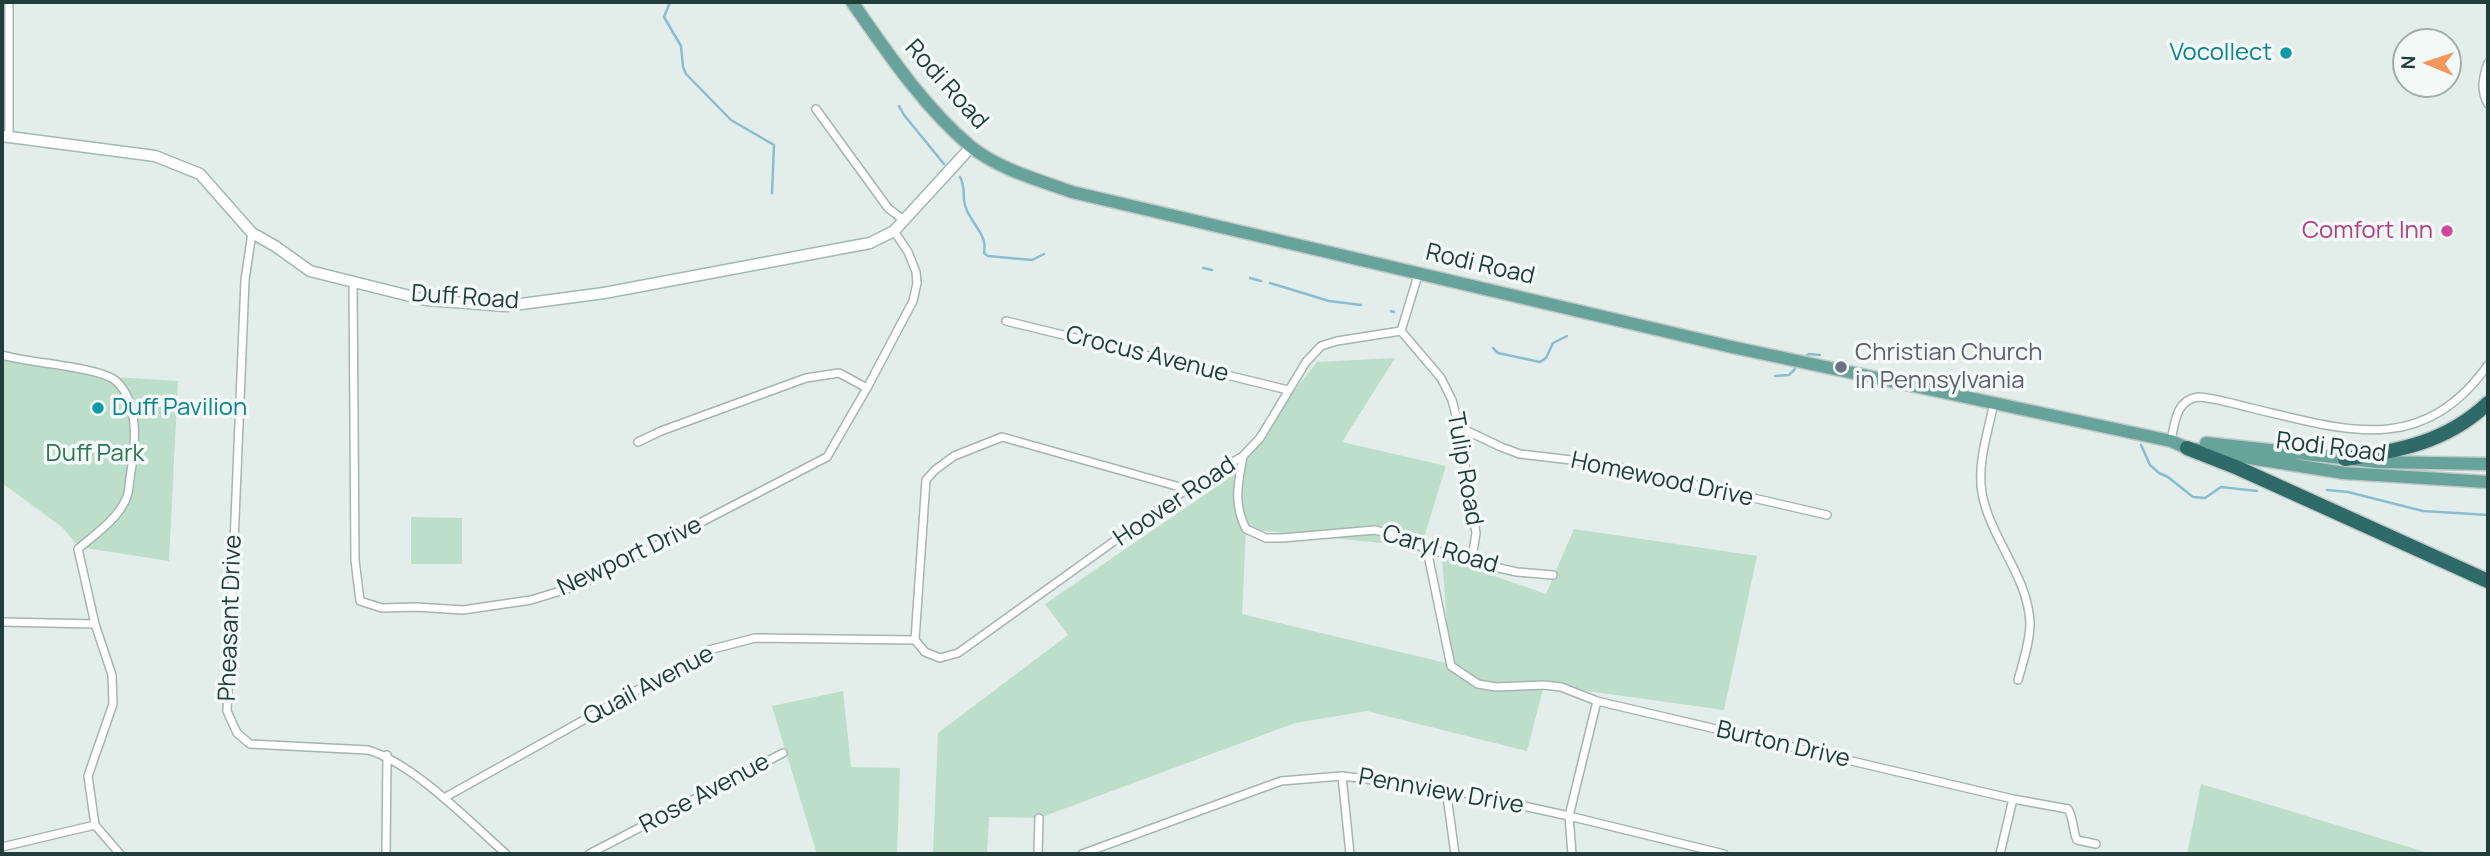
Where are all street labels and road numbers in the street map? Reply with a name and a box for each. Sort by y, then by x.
street label: Rodi Road [898,34,994,136]
street label: Rodi Road [1423,239,1537,291]
street label: Duff Road [410,280,520,316]
street label: Crocus Avenue [1063,321,1231,389]
street label: Tulip Road [1440,410,1488,528]
street label: Rodi Road [2274,427,2388,469]
street label: Homewood Drive [1568,447,1756,513]
street label: Hoover Road [1109,451,1241,553]
street label: Newport Drive [553,511,707,603]
street label: Caryl Road [1379,520,1501,580]
street label: Pheasant Drive [214,534,248,702]
street label: Quail Avenue [579,640,719,732]
street label: Burton Drive [1713,716,1853,774]
street label: Rose Avenue [635,748,775,840]
street label: Pennview Drive [1356,763,1526,821]

